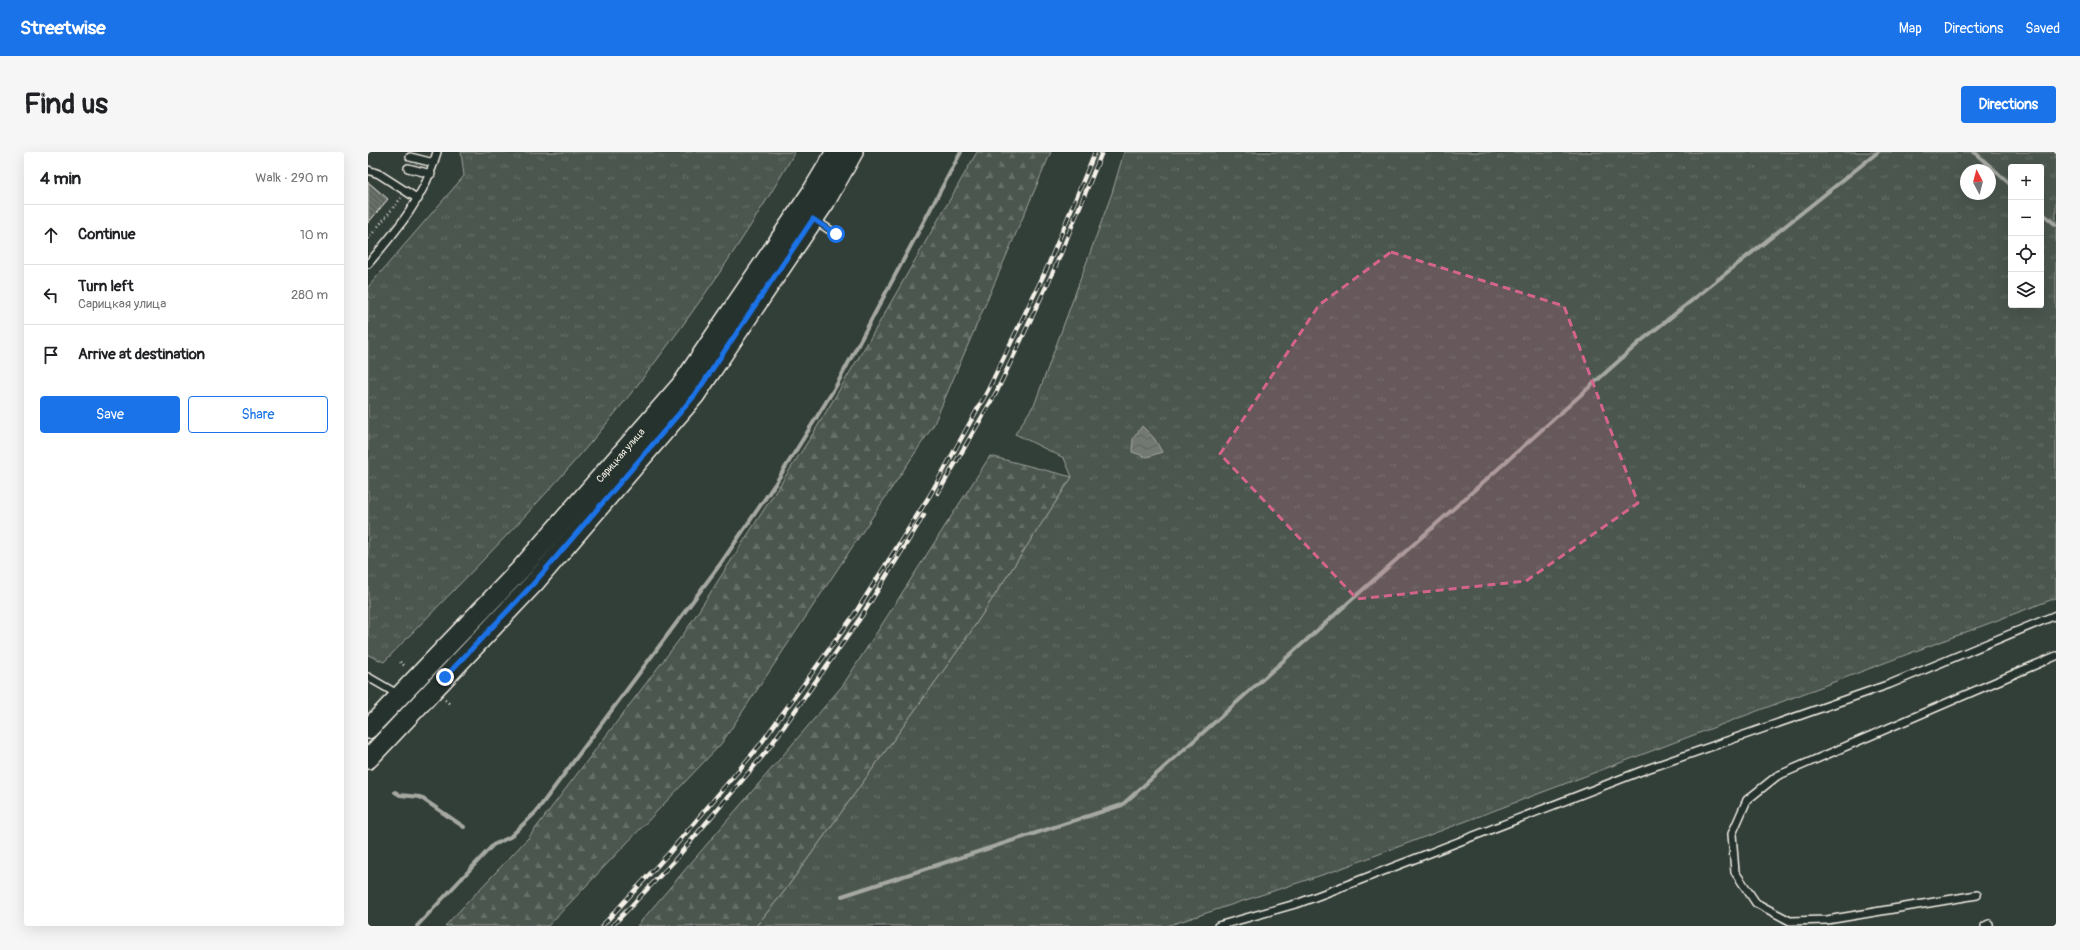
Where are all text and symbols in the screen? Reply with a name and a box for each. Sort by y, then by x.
text: Streetwise [20,16,106,40]
text: Map [1899,20,1922,37]
text: Directions [1944,20,2003,37]
text: Saved [2025,20,2060,37]
button: Directions [1961,86,2056,123]
text: Find us [24,87,108,122]
north arrow [1960,164,1996,200]
map controls [2008,164,2044,308]
button: + [2008,164,2044,200]
text: 4 min [40,168,81,189]
text: Walk · 290 m [255,170,328,186]
button: − [2008,200,2044,236]
icon: ahead [40,224,62,246]
text: Continue [78,225,136,244]
route start [827,225,845,243]
text: 10 m [300,227,328,243]
button: locate [2008,236,2044,272]
button: layers [2008,272,2044,308]
text: Turn left [78,277,134,296]
icon: left [40,284,62,306]
text: 280 m [291,287,328,303]
text: Сарицкая улица [78,296,166,312]
icon: arrive [40,344,62,366]
text: Arrive at destination [78,345,205,364]
button: Save [40,396,180,433]
button: Share [188,396,328,433]
street label: Сарицкая улица [594,426,648,485]
route end [436,668,454,686]

